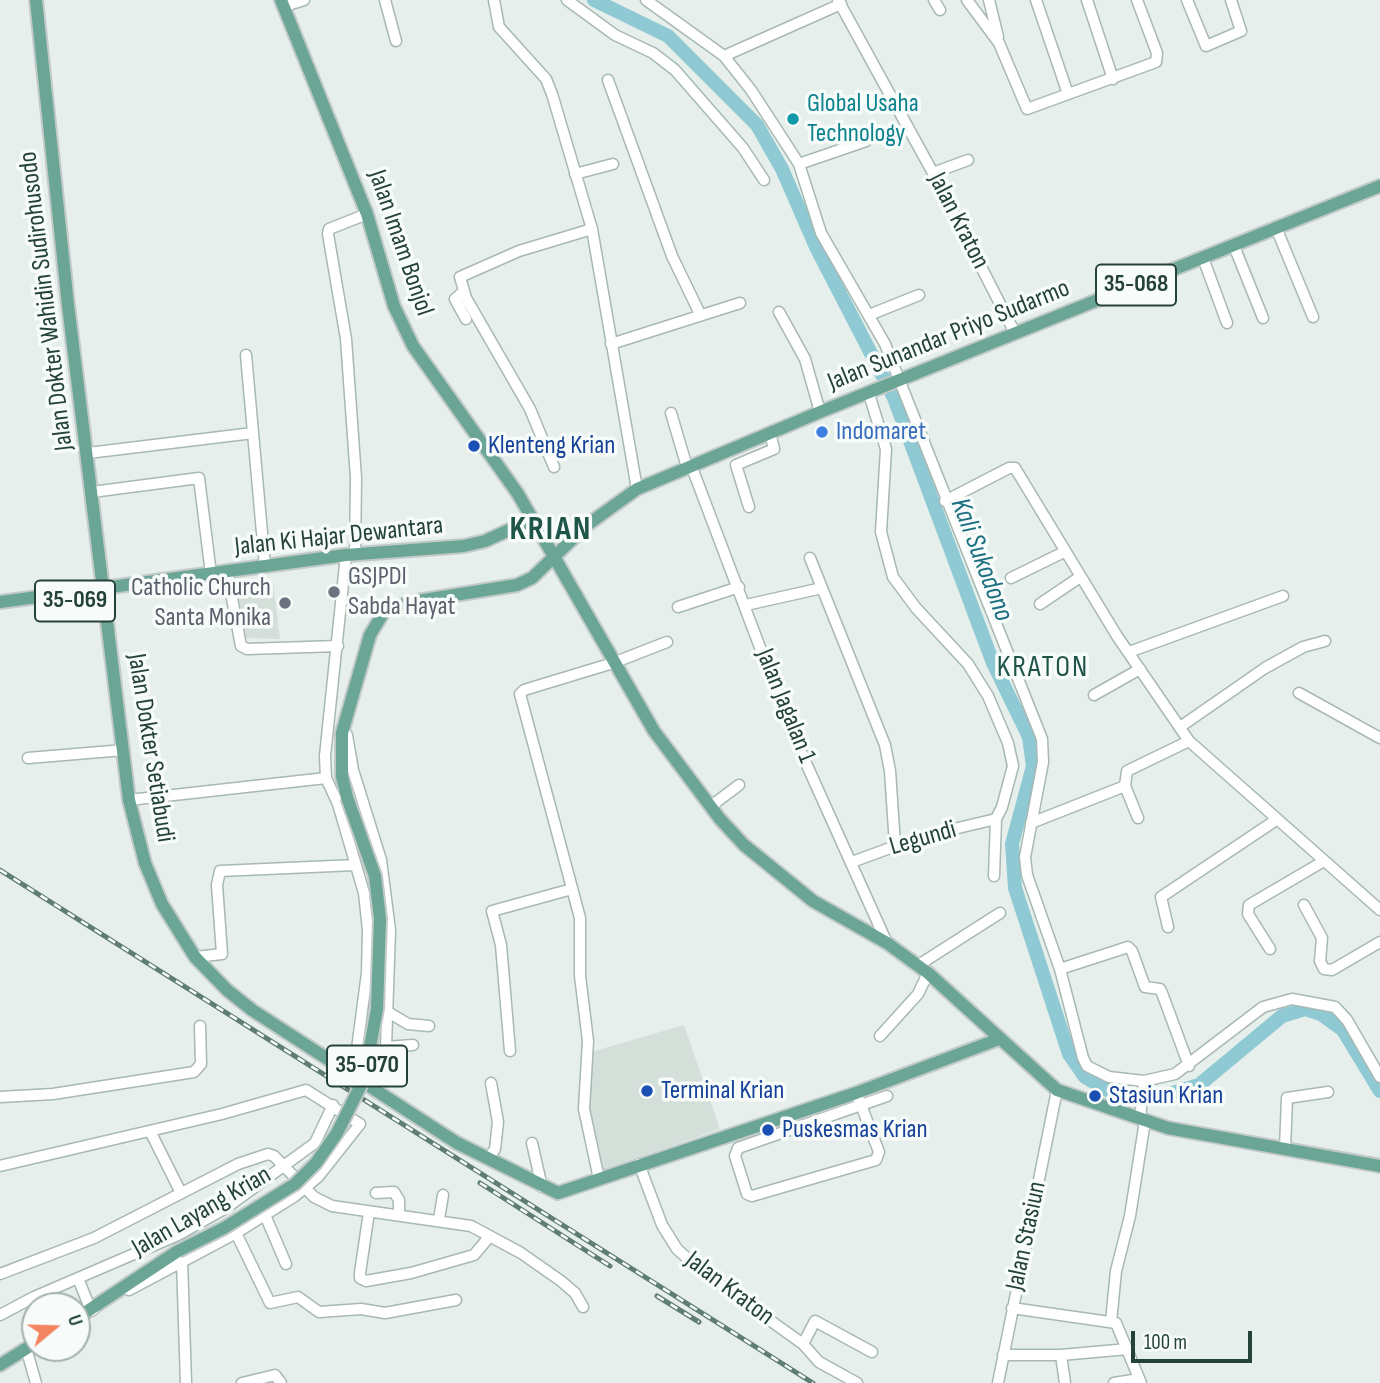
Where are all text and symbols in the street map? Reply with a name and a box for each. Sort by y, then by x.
place label: Global Usaha Technology [807,88,919,150]
marker: Global Usaha Technology [785,111,801,127]
street label: Jalan Dokter Wahidin Sudirohusodo [13,150,81,452]
street label: Jalan Imam Bonjol [361,166,439,320]
street label: Jalan Kraton [921,168,995,274]
road number: 35-068 [1096,264,1176,306]
street label: Jalan Sunandar Priyo Sudarmo [824,273,1074,399]
place label: Indomaret [836,416,926,448]
marker: Indomaret [814,424,830,440]
place label: Klenteng Krian [488,430,615,462]
marker: Klenteng Krian [466,438,482,454]
water label: Kali Sukodono [942,494,1020,626]
street label: Jalan Ki Hajar Dewantara [233,511,445,563]
district label: KRIAN [510,511,592,551]
place label: GSJPDI Sabda Hayat [348,561,456,622]
place label: Catholic Church Santa Monika [131,572,271,634]
road number: 35-069 [35,580,115,622]
marker: GSJPDI Sabda Hayat [326,584,342,600]
marker: Catholic Church Santa Monika [277,595,293,611]
street label: Jalan Jagalan 1 [748,645,822,767]
district label: KRATON [998,650,1088,686]
street label: Jalan Dokter Setiabudi [120,652,180,844]
street label: Legundi [886,815,960,863]
road number: 35-070 [327,1046,407,1086]
place label: Terminal Krian [661,1075,784,1107]
place label: Stasiun Krian [1109,1080,1223,1112]
marker: Terminal Krian [639,1083,655,1099]
marker: Stasiun Krian [1087,1088,1103,1104]
place label: Puskesmas Krian [782,1114,928,1146]
marker: Puskesmas Krian [760,1122,776,1138]
street label: Jalan Layang Krian [127,1160,277,1264]
street label: Jalan Stasiun [1000,1179,1054,1293]
street label: Jalan Kraton [678,1245,780,1333]
north arrow [21,1292,91,1362]
text: U [62,1312,87,1329]
scale bar [1135,1316,1256,1360]
text: 100 m [1144,1330,1187,1355]

